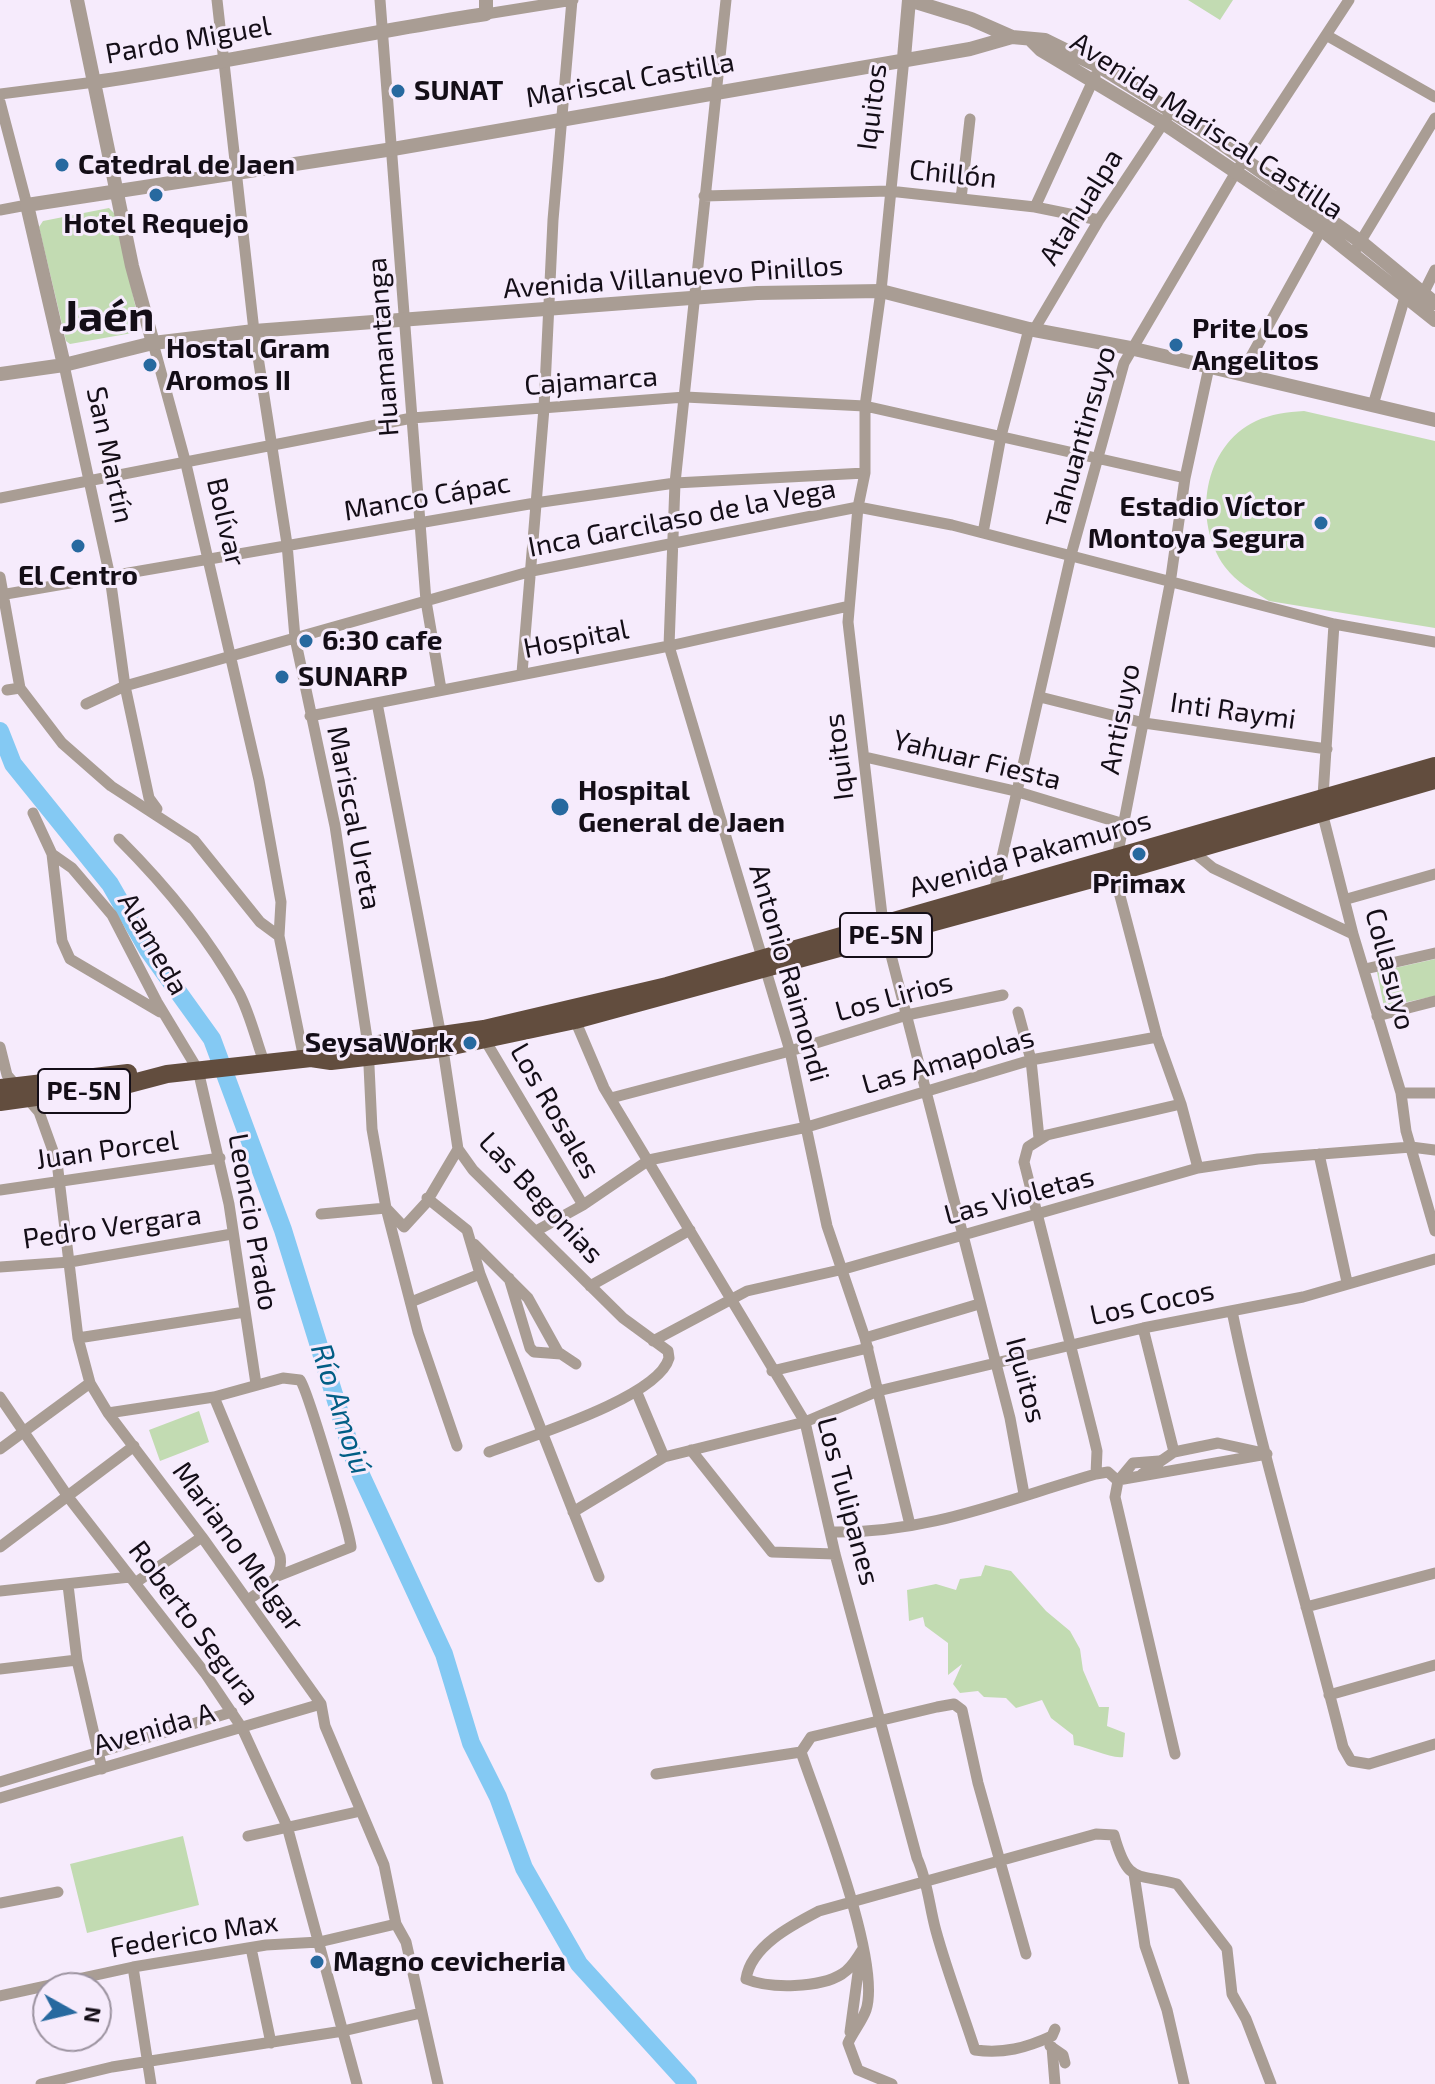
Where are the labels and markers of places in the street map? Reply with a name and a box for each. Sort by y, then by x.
place label: SUNAT [414,74,503,108]
marker: SUNAT [389,82,407,100]
place label: Catedral de Jaen [78,148,295,182]
marker: Catedral de Jaen [53,156,71,174]
marker: Hotel Requejo [147,186,165,204]
place label: Hotel Requejo [63,207,249,241]
place label: Prite Los Angelitos [1192,312,1319,378]
place label: Hostal Gram Aromos II [166,332,330,398]
marker: Prite Los Angelitos [1167,336,1185,354]
marker: Hostal Gram Aromos II [141,356,159,374]
place label: Estadio Víctor Montoya Segura [1088,490,1305,556]
marker: Estadio Víctor Montoya Segura [1312,514,1330,532]
marker: El Centro [69,537,87,555]
place label: El Centro [18,559,138,593]
place label: 6:30 cafe [322,624,442,658]
marker: 6:30 cafe [297,632,315,650]
place label: SUNARP [298,660,408,694]
marker: SUNARP [273,668,291,686]
place label: Hospital General de Jaen [578,774,785,840]
marker: Hospital General de Jaen [549,796,571,818]
marker: Primax [1130,845,1148,863]
place label: Primax [1092,867,1186,901]
place label: SeysaWork [305,1026,454,1060]
marker: SeysaWork [461,1034,479,1052]
place label: Magno cevicheria [333,1945,566,1979]
marker: Magno cevicheria [308,1953,326,1971]

